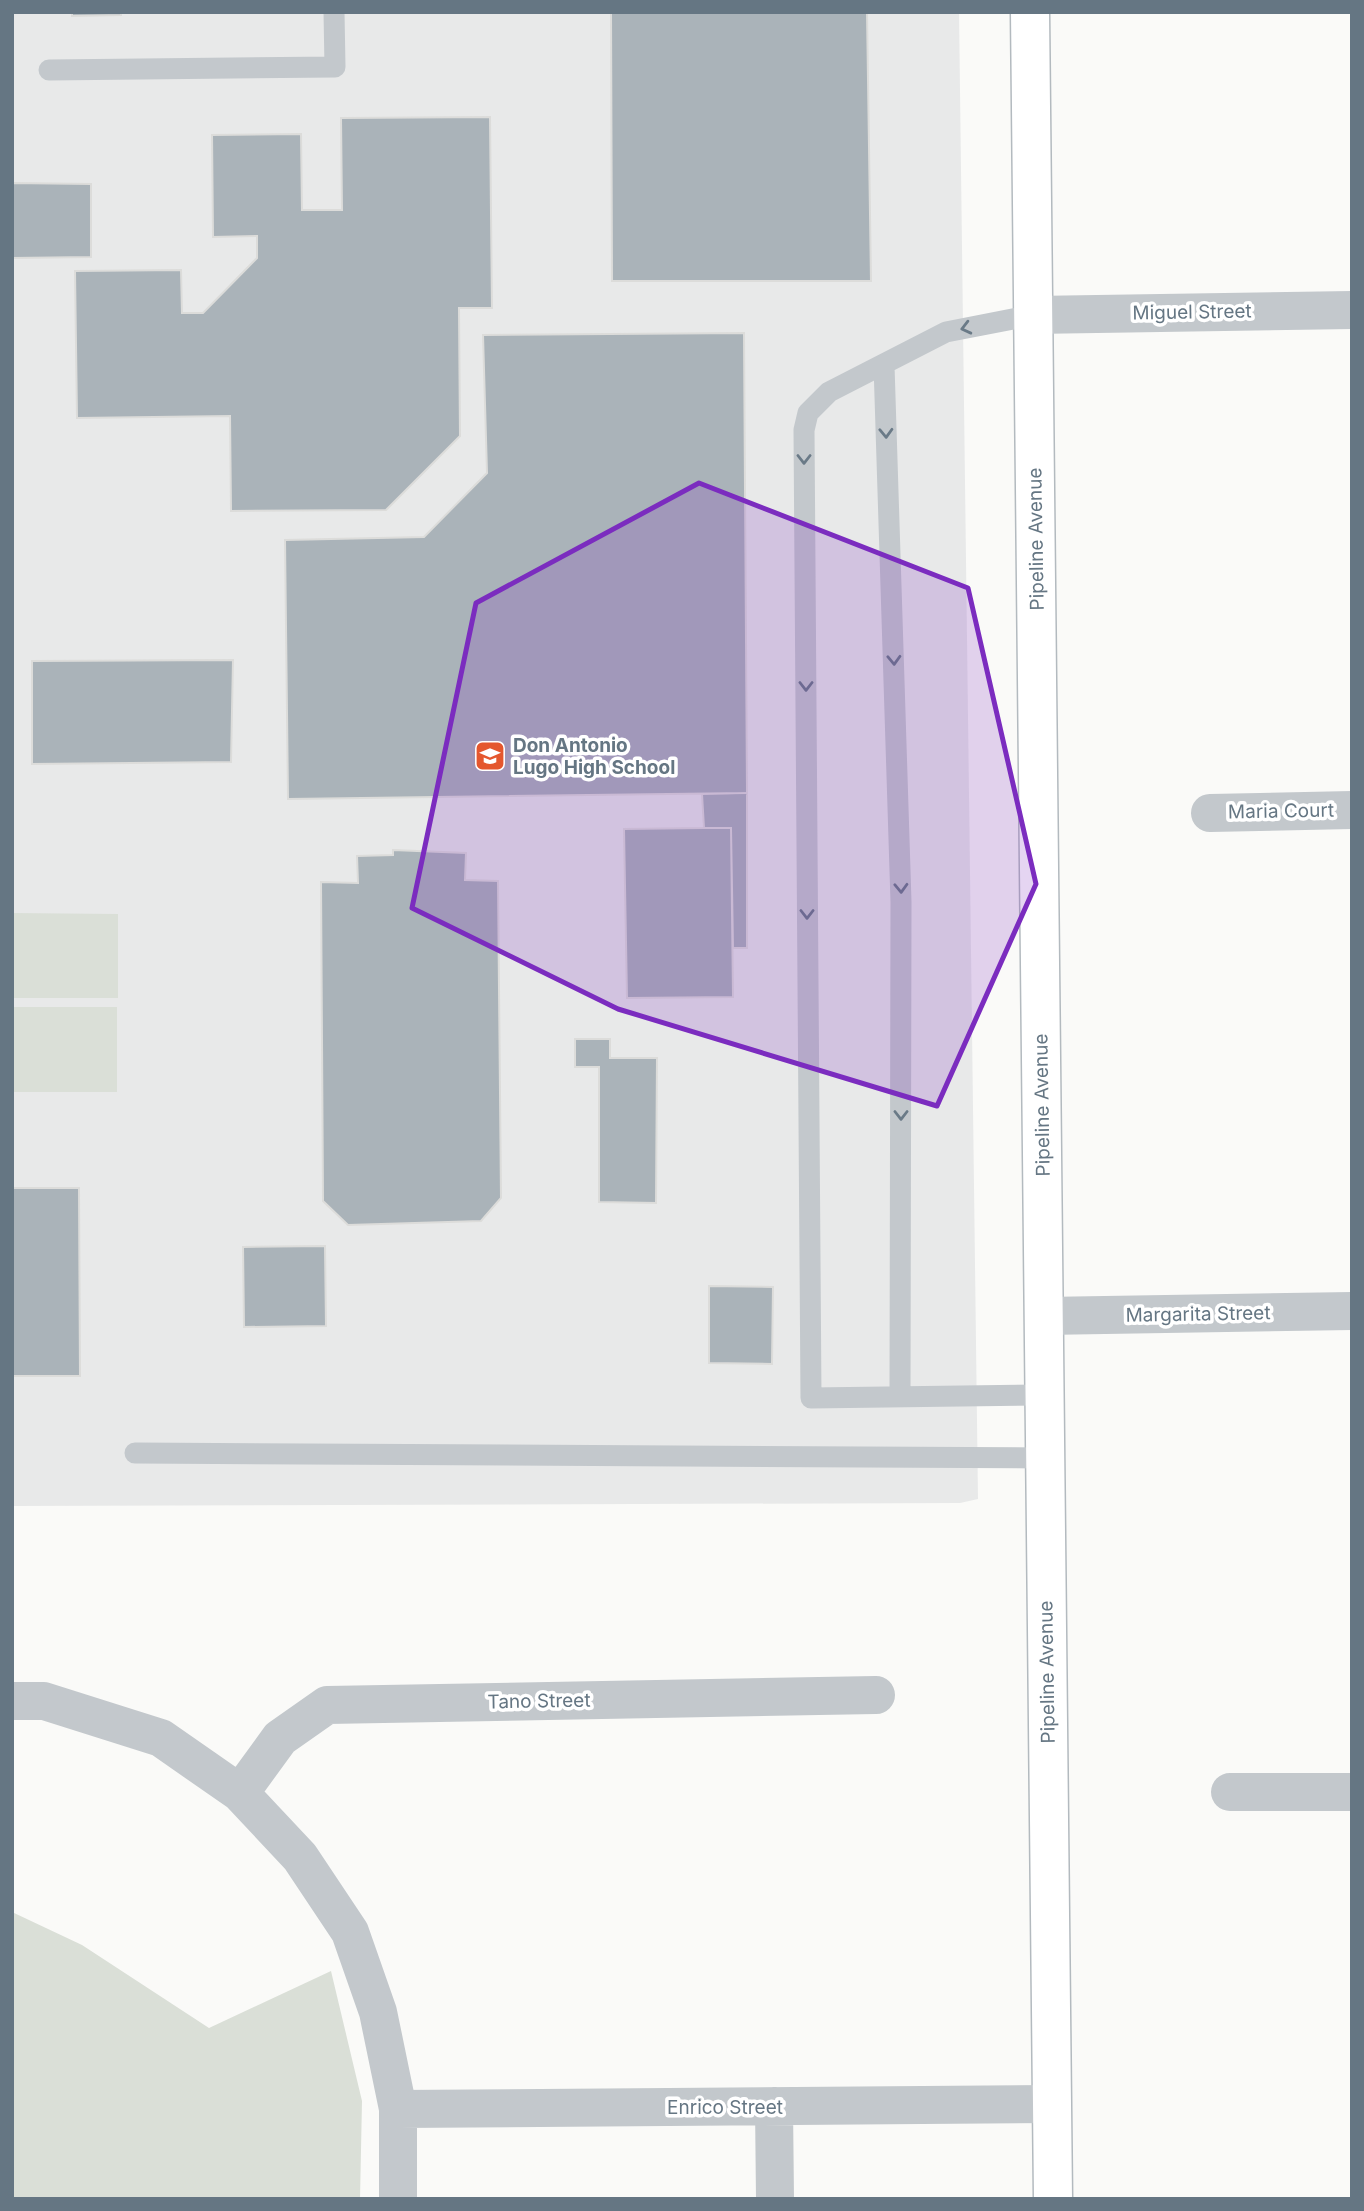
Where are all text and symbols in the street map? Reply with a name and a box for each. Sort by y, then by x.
street label: Miguel Street [1132,299,1252,325]
one-way arrow [960,320,972,334]
one-way arrow [879,428,894,439]
one-way arrow [797,453,812,464]
street label: Pipeline Avenue [1023,467,1049,611]
one-way arrow [886,655,901,666]
one-way arrow [798,681,814,692]
place label: Don Antonio Lugo High School [513,734,675,779]
school or university icon: Don Antonio Lugo High School [473,739,507,773]
street label: Maria Court [1228,799,1334,823]
one-way arrow [893,883,909,893]
one-way arrow [799,909,815,919]
street label: Pipeline Avenue [1029,1033,1055,1177]
one-way arrow [893,1110,909,1121]
street label: Margarita Street [1125,1301,1271,1327]
street label: Pipeline Avenue [1034,1600,1060,1744]
street label: Tano Street [487,1689,591,1713]
street label: Enrico Street [667,2096,783,2119]

